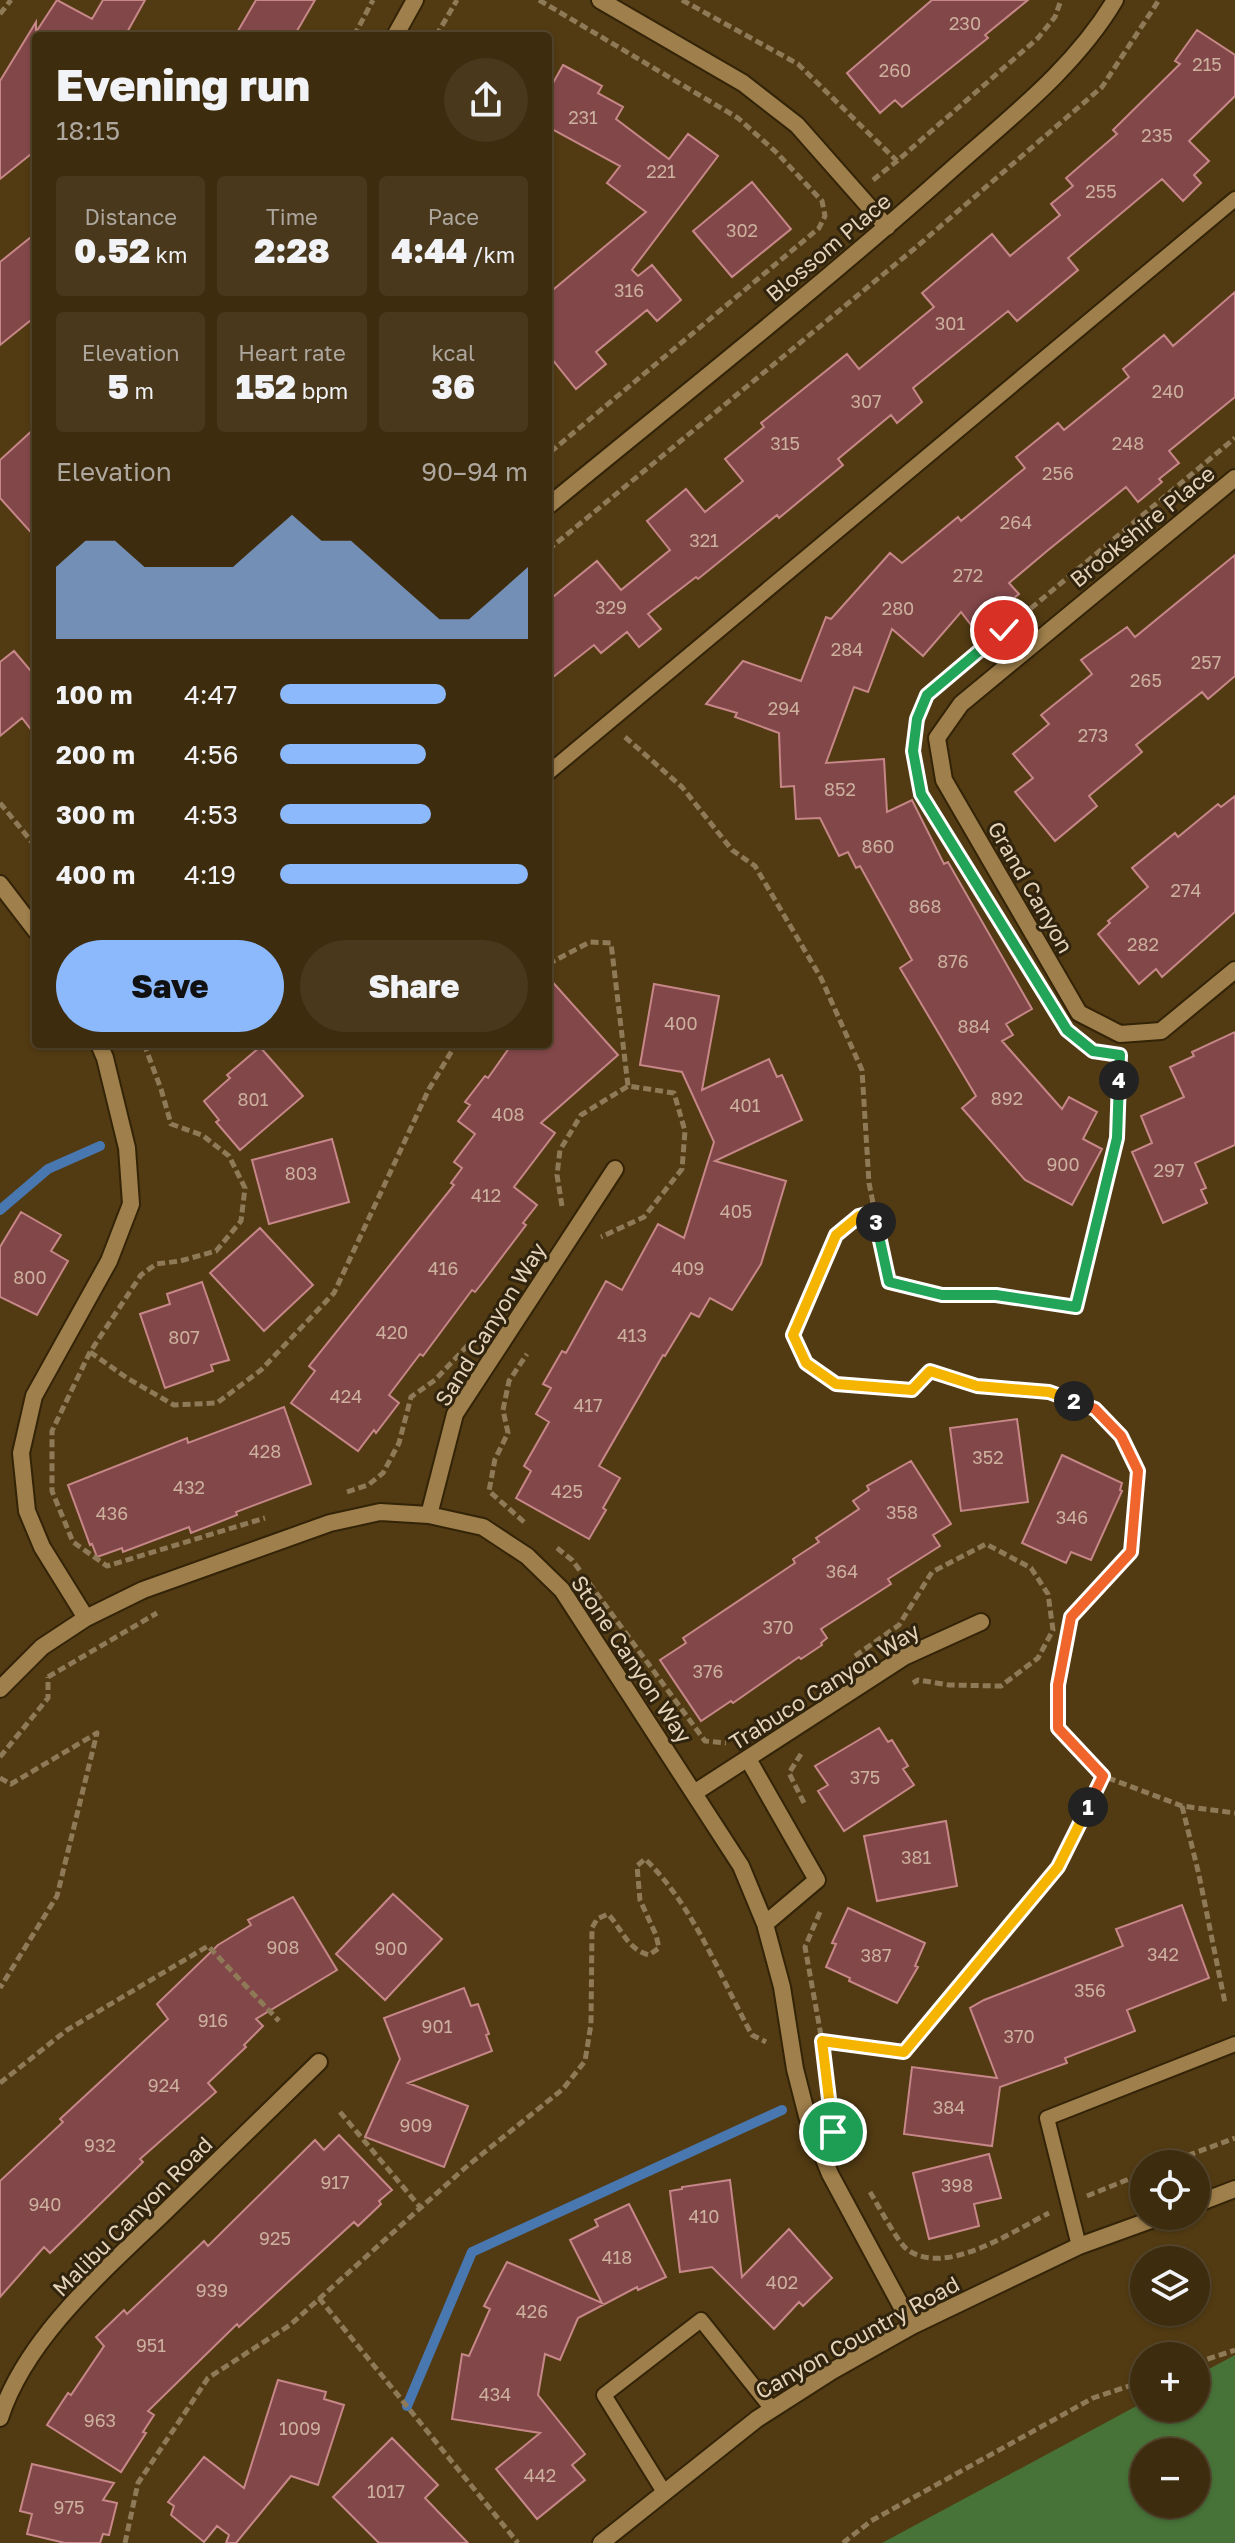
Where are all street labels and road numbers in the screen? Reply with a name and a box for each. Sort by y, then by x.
street label: Blossom Place [760,187,896,307]
street label: Brookshire Place [1064,459,1220,593]
street label: Grand Canyon [982,816,1080,958]
street label: Sand Canyon Way [429,1237,551,1411]
street label: Stone Canyon Way [566,1570,698,1748]
street label: Trabuco Canyon Way [724,1616,924,1756]
street label: Malibu Canyon Road [46,2130,218,2302]
street label: Canyon Country Road [750,2270,964,2404]

